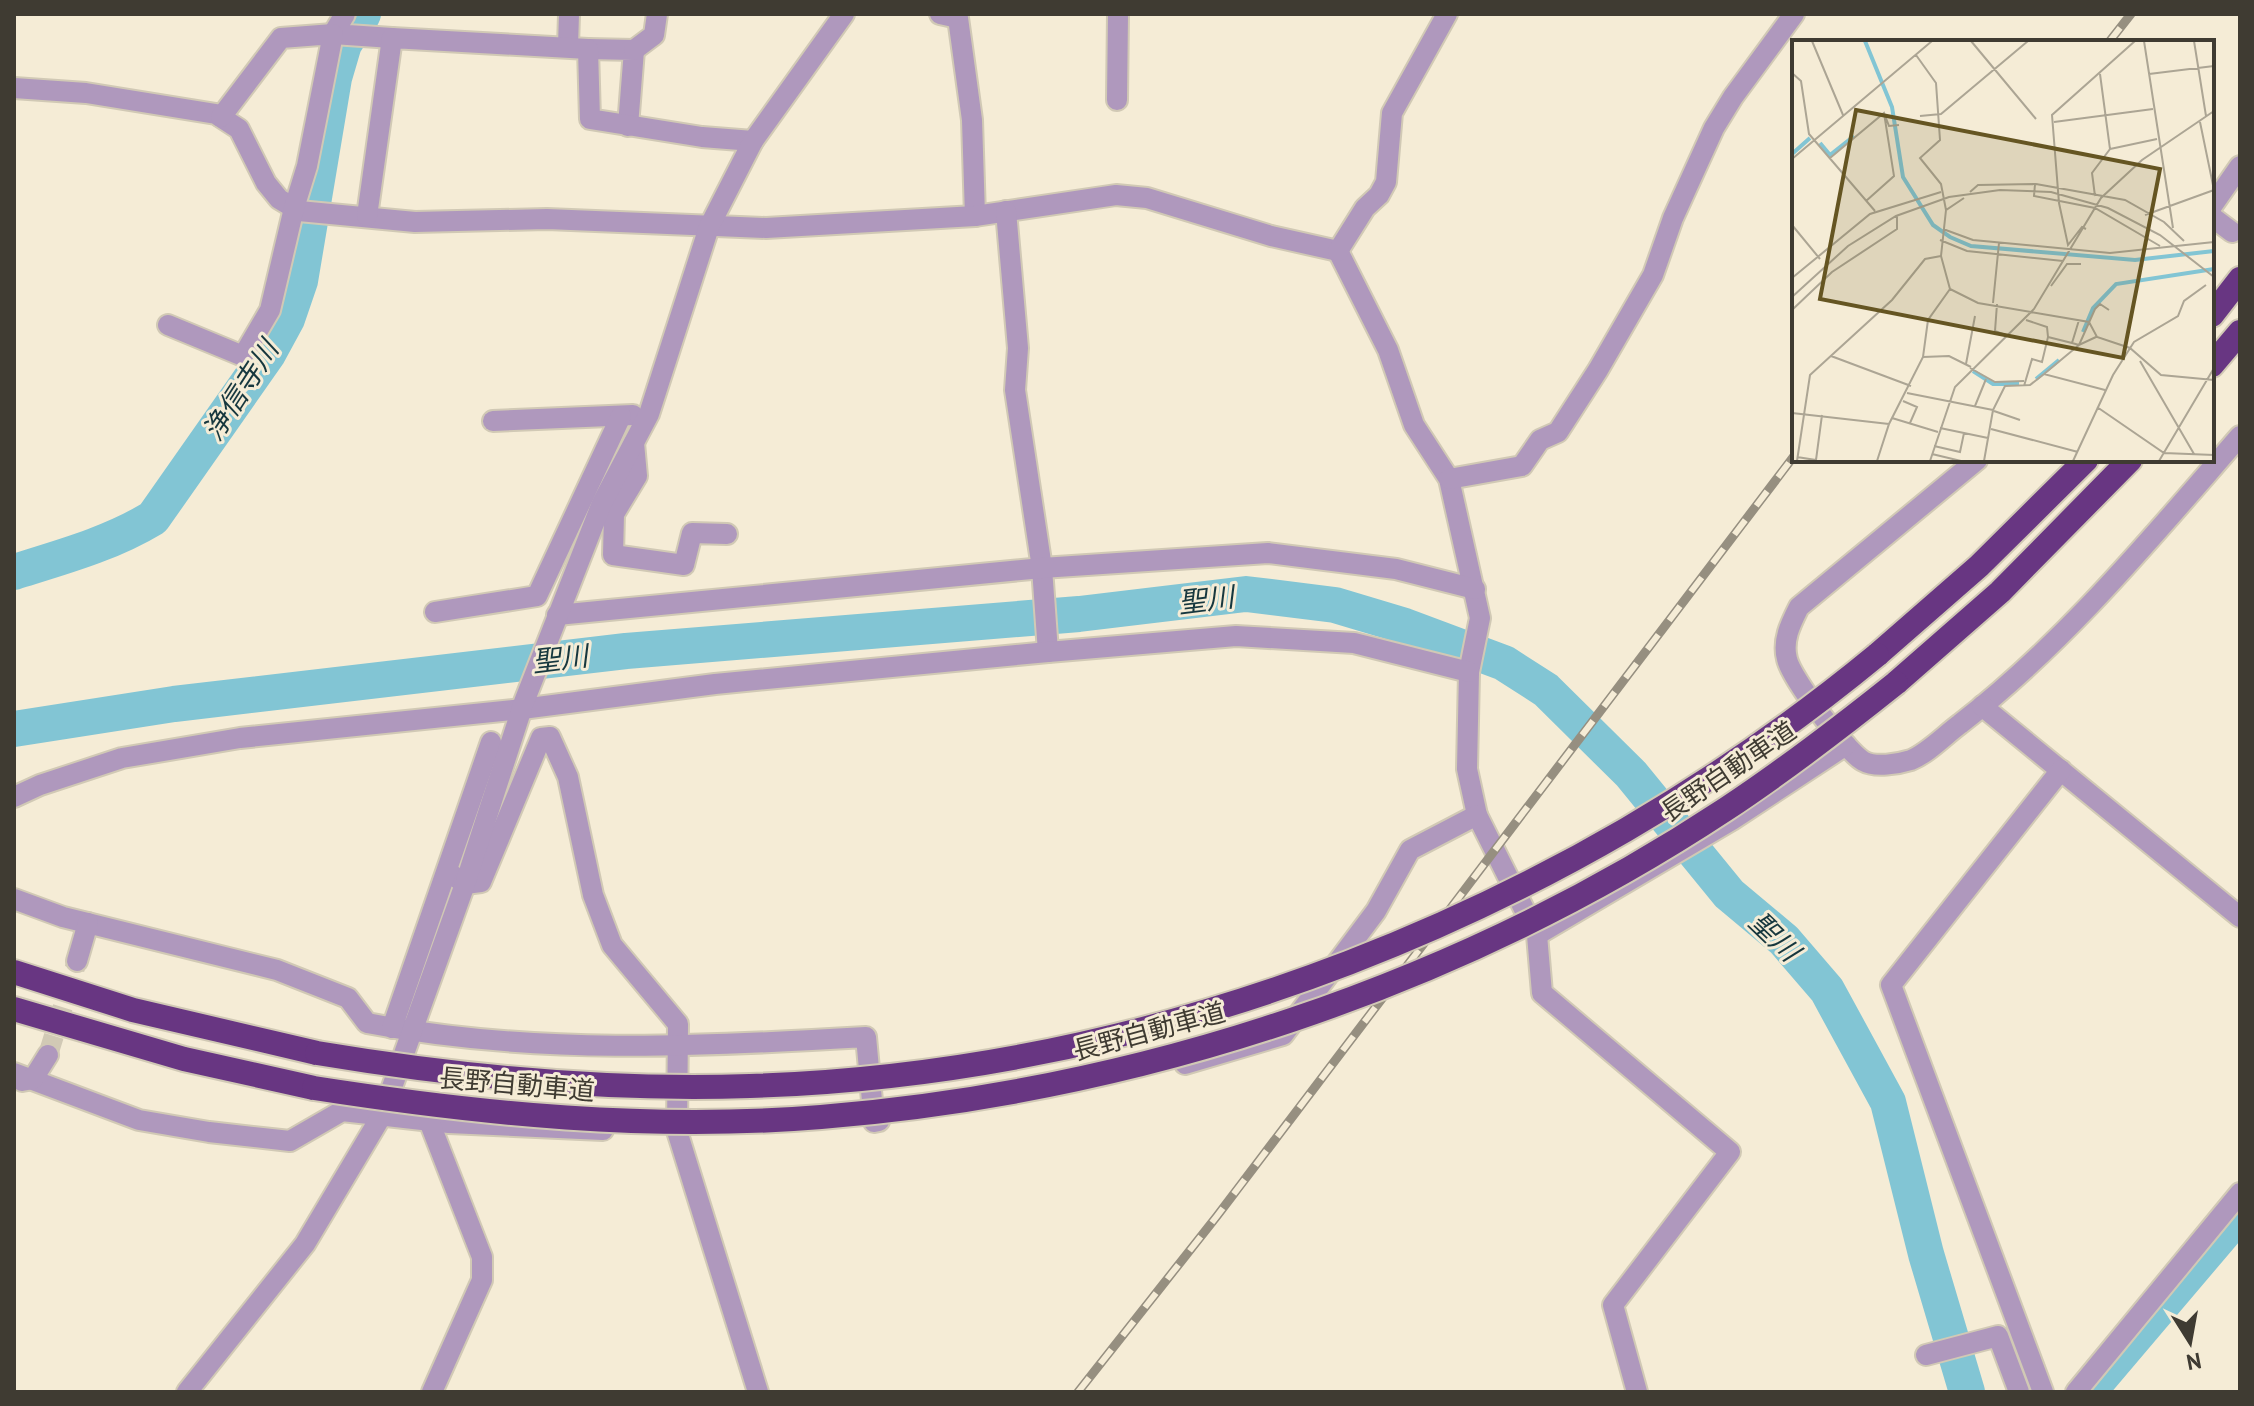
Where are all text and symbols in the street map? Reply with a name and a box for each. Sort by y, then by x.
inset map [1792,40,2214,462]
water label: 浄信寺川 [194,330,288,447]
water label: 聖川 [1176,577,1239,621]
water label: 聖川 [530,636,593,680]
street label: 長野自動車道 [1654,714,1802,828]
water label: 聖川 [1742,903,1810,971]
street label: 長野自動車道 [1069,995,1229,1067]
street label: 長野自動車道 [438,1061,596,1107]
north arrow [2150,1302,2230,1382]
text: N [2184,1347,2204,1377]

